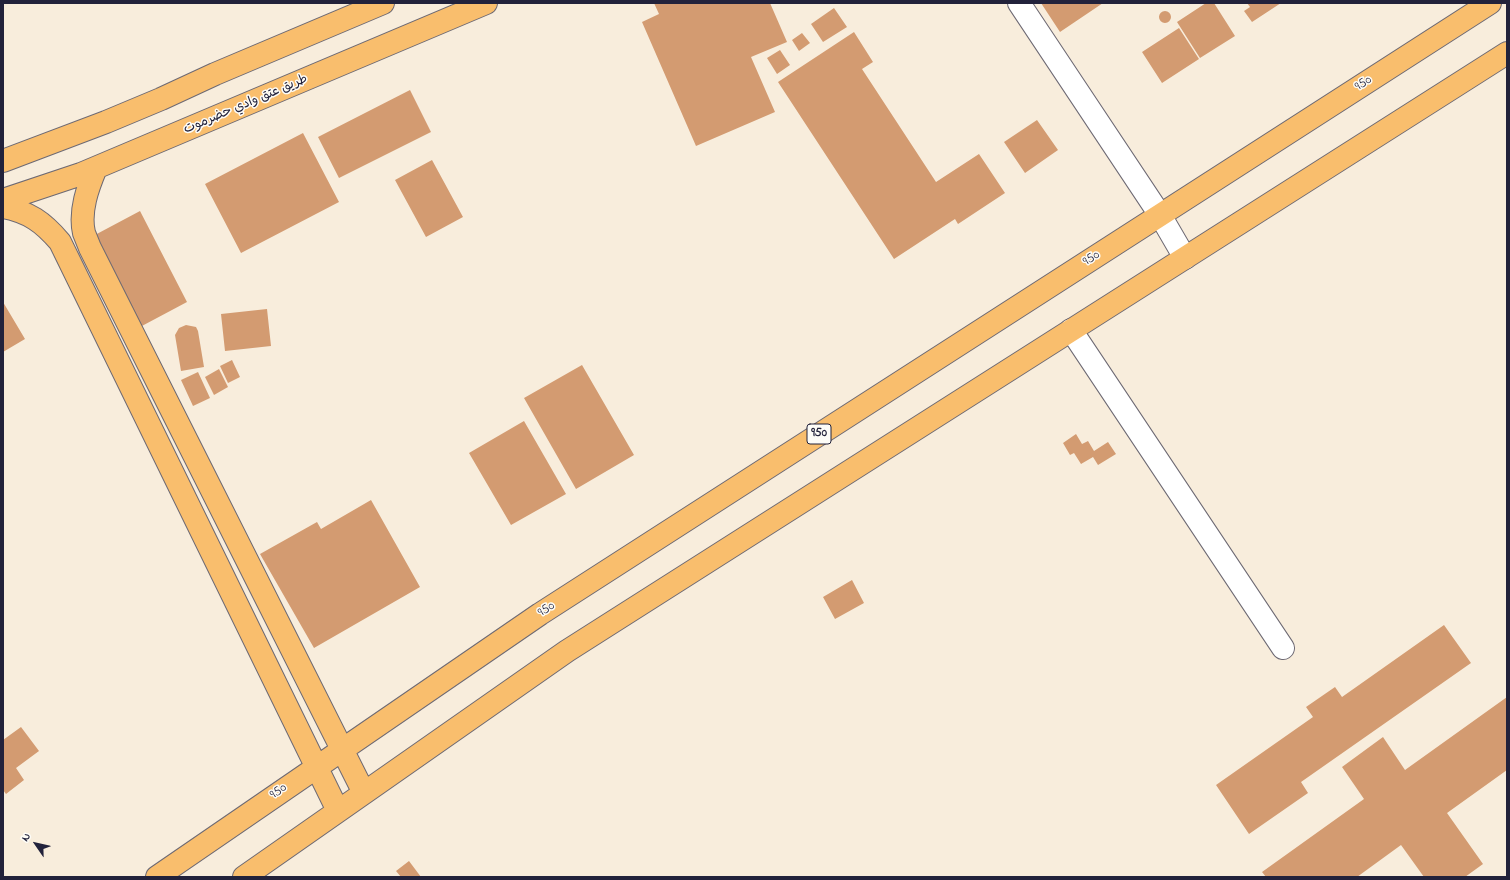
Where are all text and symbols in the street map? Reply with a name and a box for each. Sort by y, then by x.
street label: طريق عتق وادي حضرموت [182,72,310,138]
street label: 950 [1353,73,1375,95]
street label: 950 [1081,248,1103,270]
road number: 950 [807,424,831,444]
street label: 950 [536,599,558,621]
street label: 950 [268,781,290,803]
north arrow [16,824,56,864]
text: N [17,830,35,845]

